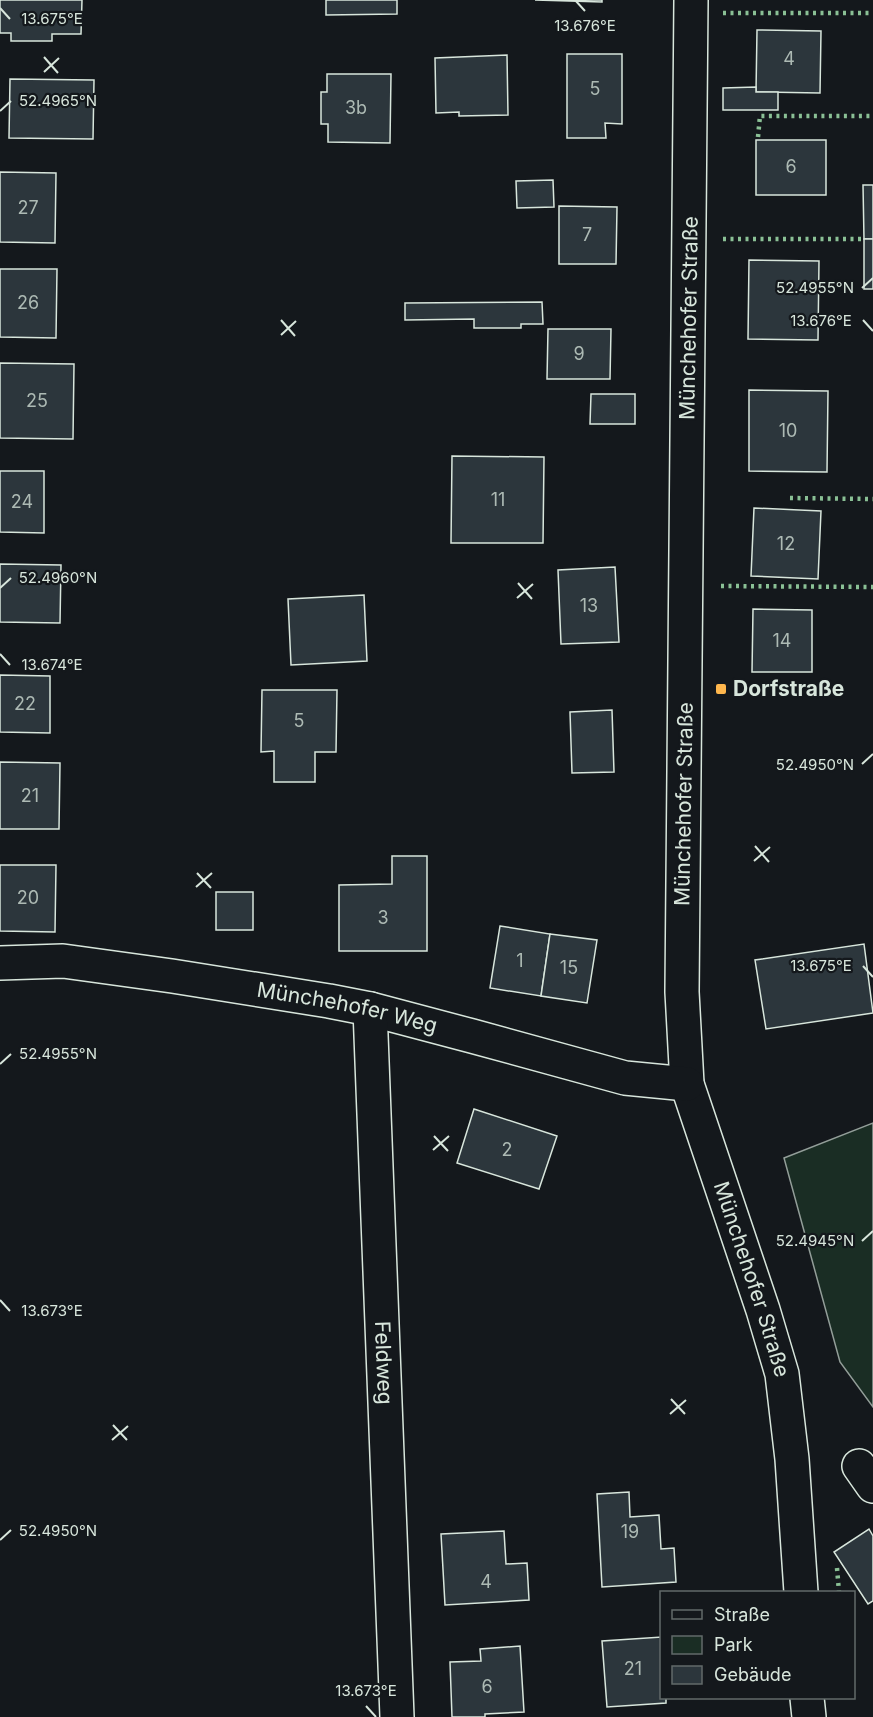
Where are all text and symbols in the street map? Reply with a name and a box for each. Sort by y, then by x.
text: 13.675°E [21,9,83,28]
text: 13.676°E [554,16,616,35]
house number: 4 [783,48,795,69]
house number: 5 [590,78,600,99]
text: 52.4965°N [19,91,97,110]
house number: 3b [345,97,367,118]
house number: 6 [785,156,797,177]
house number: 27 [17,197,39,218]
street label: Münchehofer Straße [674,216,703,420]
house number: 7 [582,224,592,245]
text: 52.4955°N [776,278,854,297]
house number: 26 [17,292,39,313]
text: 13.676°E [790,311,852,330]
house number: 9 [573,343,585,364]
house number: 25 [26,390,48,411]
house number: 10 [779,420,797,441]
house number: 11 [491,489,505,510]
house number: 24 [11,491,33,512]
house number: 12 [777,533,795,554]
text: 52.4960°N [19,568,97,587]
house number: 13 [580,595,598,616]
house number: 14 [773,630,791,651]
text: 13.674°E [21,655,83,674]
place label: Dorfstraße [733,676,844,701]
marker: Dorfstraße [714,682,728,696]
house number: 22 [14,693,36,714]
street label: Münchehofer Straße [669,702,698,906]
house number: 5 [294,710,304,731]
text: 52.4950°N [776,755,854,774]
house number: 21 [21,785,39,806]
house number: 20 [17,887,39,908]
house number: 3 [377,907,389,928]
house number: 1 [516,950,524,971]
text: 13.675°E [790,956,852,975]
house number: 15 [560,957,578,978]
street label: Münchehofer Weg [255,977,440,1038]
text: 52.4955°N [19,1044,97,1063]
house number: 2 [502,1139,512,1160]
street label: Münchehofer Straße [709,1178,795,1380]
text: 52.4945°N [776,1231,854,1250]
text: 13.673°E [21,1301,83,1320]
street label: Feldweg [370,1320,398,1405]
text: 52.4950°N [19,1521,97,1540]
house number: 19 [621,1521,639,1542]
house number: 4 [480,1571,492,1592]
legend [660,1591,855,1699]
text: Straße [714,1604,770,1625]
text: Park [714,1634,753,1655]
house number: 21 [624,1658,642,1679]
text: Gebäude [714,1664,791,1685]
house number: 6 [481,1676,493,1697]
text: 13.673°E [335,1681,397,1700]

